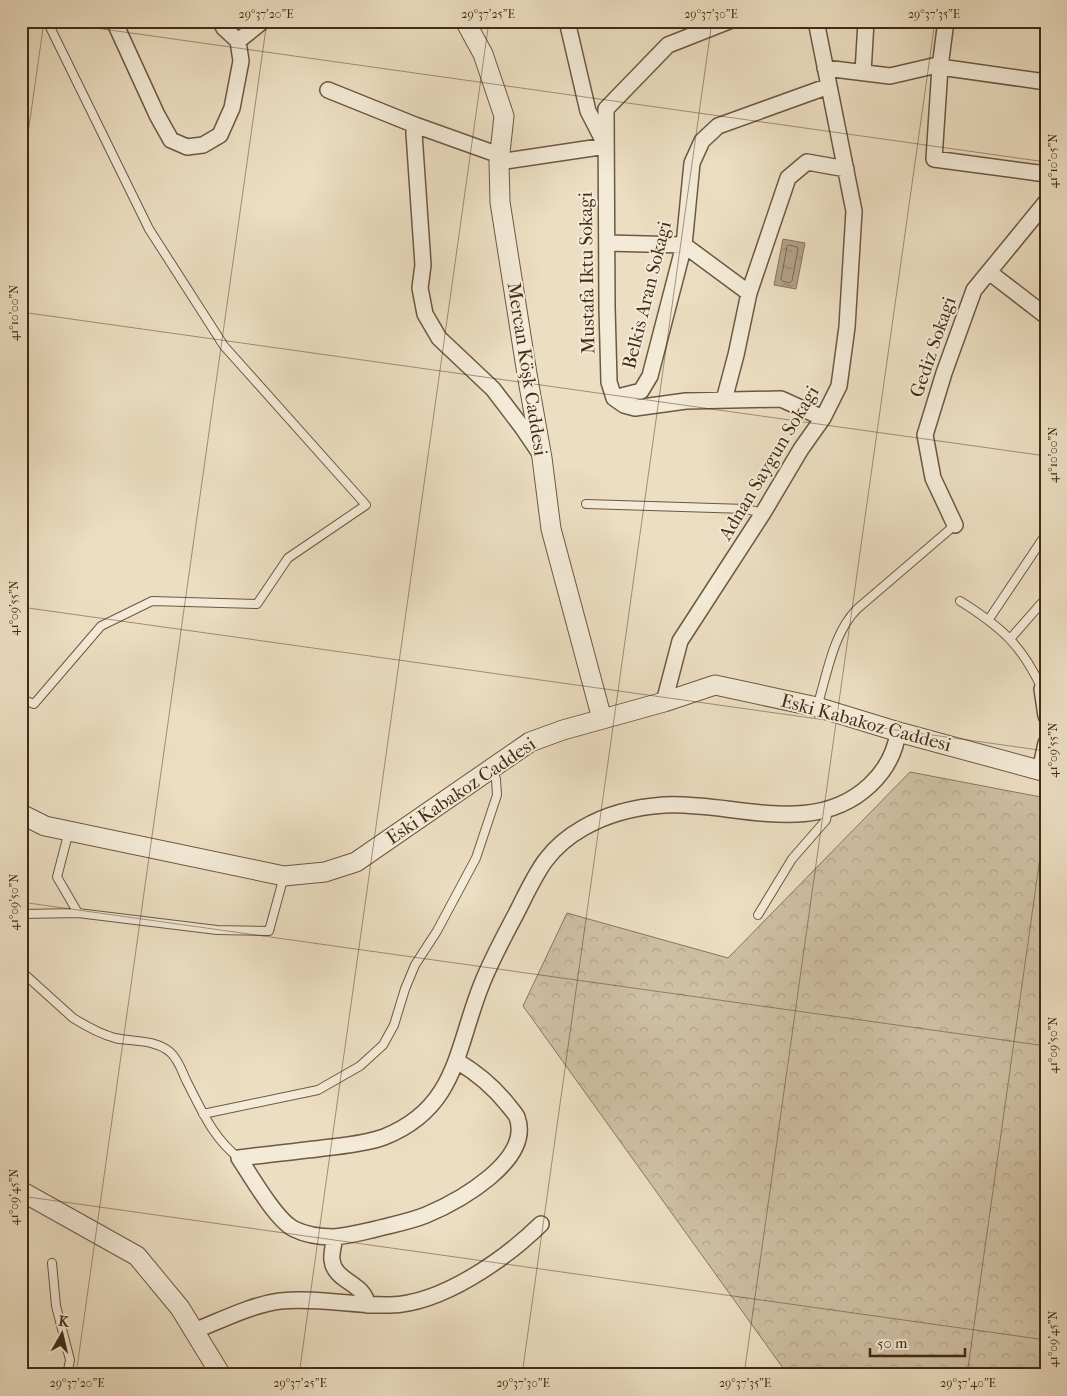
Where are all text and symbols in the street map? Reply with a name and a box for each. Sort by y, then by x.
text: 29°37'20"E [239,7,293,21]
text: 29°37'25"E [461,7,515,21]
text: 29°37'30"E [684,7,738,21]
text: 29°37'35"E [908,7,960,21]
text: 41°10'05"N [1046,134,1060,188]
street label: Mustafa Iktu Sokagi [575,191,599,354]
street label: Belkis Aran Sokagi [618,219,676,371]
street label: Mercan Köşk Caddesi [502,281,552,458]
text: 41°10'00"N [7,285,21,341]
street label: Gediz Sokagi [906,293,961,400]
street label: Adnan Saygun Sokagi [714,382,824,545]
text: 41°10'00"N [1046,427,1060,483]
text: 41°09'55"N [7,580,21,636]
street label: Eski Kabakoz Caddesi [778,690,954,756]
text: 41°09'55"N [1046,722,1060,778]
street label: Eski Kabakoz Caddesi [382,733,540,849]
text: 41°09'50"N [7,874,21,930]
text: 41°09'50"N [1046,1017,1060,1073]
text: 41°09'45"N [7,1169,21,1225]
north arrow [38,1308,88,1358]
text: 41°09'45"N [1046,1311,1060,1367]
text: K [58,1312,71,1331]
scale bar [870,1326,964,1358]
text: 50 m [877,1334,908,1352]
text: 29°37'20"E [50,1376,104,1390]
text: 29°37'25"E [273,1376,327,1390]
text: 29°37'30"E [496,1376,550,1390]
text: 29°37'35"E [719,1376,771,1390]
text: 29°37'40"E [940,1376,996,1390]

